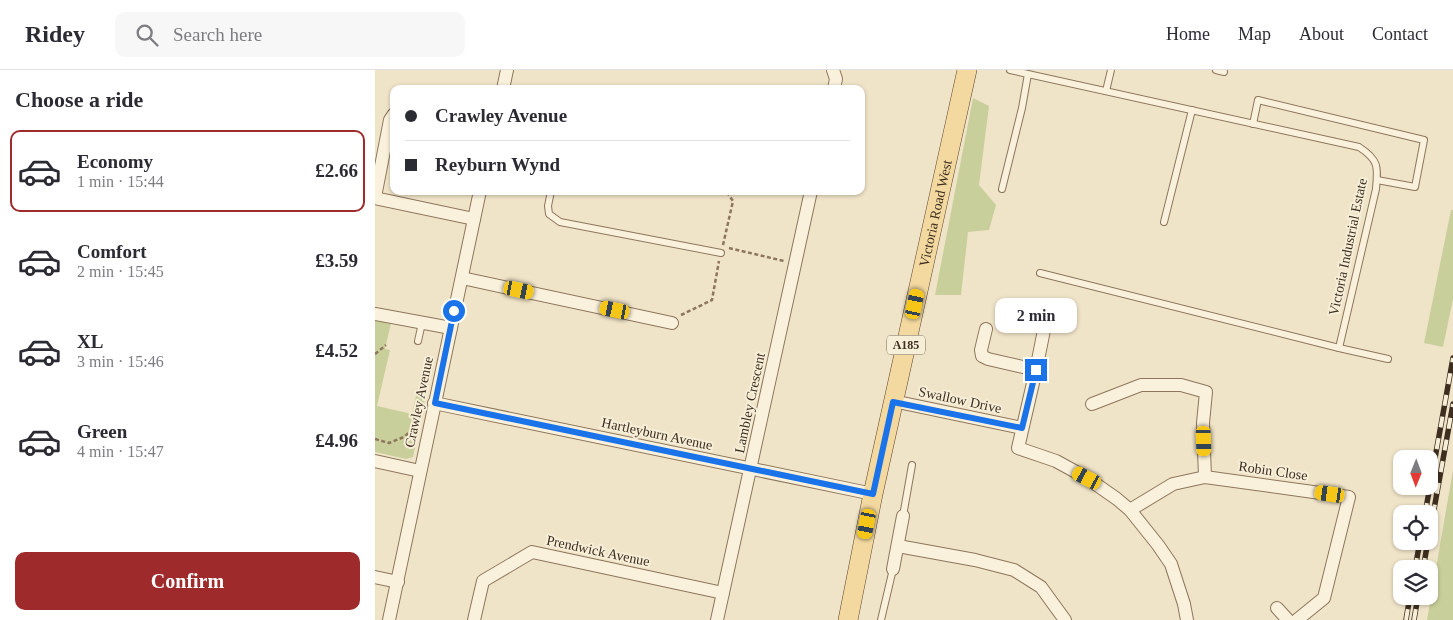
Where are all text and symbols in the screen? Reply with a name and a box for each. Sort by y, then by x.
search box [115,12,465,57]
text: Ridey [25,21,85,47]
icon: search [133,21,161,49]
text: Search here [173,24,262,45]
text: Home [1166,24,1210,44]
text: Map [1238,24,1271,44]
text: About [1299,24,1344,44]
text: Contact [1372,24,1428,44]
text: Choose a ride [15,87,143,112]
text: Crawley Avenue [435,105,567,126]
icon: car [17,149,62,194]
text: Economy [77,151,153,172]
text: Reyburn Wynd [435,154,560,175]
street label: Victoria Road West [916,158,954,268]
text: £2.66 [315,160,358,181]
text: 1 min · 15:44 [77,173,164,190]
street label: Victoria Industrial Estate [1326,177,1370,317]
icon: car [17,239,62,284]
text: Comfort [77,241,147,262]
text: £3.59 [315,250,358,271]
text: 2 min · 15:45 [77,263,164,280]
car [502,280,535,300]
car [904,288,925,320]
callout: 2 min [995,298,1077,332]
route start [443,300,465,322]
car [598,300,631,320]
text: 2 min [1017,307,1055,324]
icon: car [17,329,62,374]
text: XL [77,331,103,352]
road number: A185 [887,336,925,354]
text: £4.52 [315,340,358,361]
street label: Lambley Crescent [732,351,768,455]
text: 3 min · 15:46 [77,353,164,370]
street label: Crawley Avenue [402,355,436,449]
route end [1025,359,1047,381]
street label: Swallow Drive [917,384,1003,416]
street label: Hartleyburn Avenue [600,415,714,453]
icon: car [17,419,62,464]
text: Green [77,421,127,442]
car [1195,426,1212,456]
text: £4.96 [315,430,358,451]
text: 4 min · 15:47 [77,443,164,460]
north arrow [1393,450,1437,495]
map controls [1393,450,1438,605]
street label: Robin Close [1237,459,1309,483]
car [1070,464,1103,492]
car [1314,484,1345,504]
button: locate [1393,505,1438,550]
car [856,508,877,540]
street label: Prendwick Avenue [545,533,651,569]
button: Confirm [15,552,360,610]
button: layers [1393,560,1438,605]

